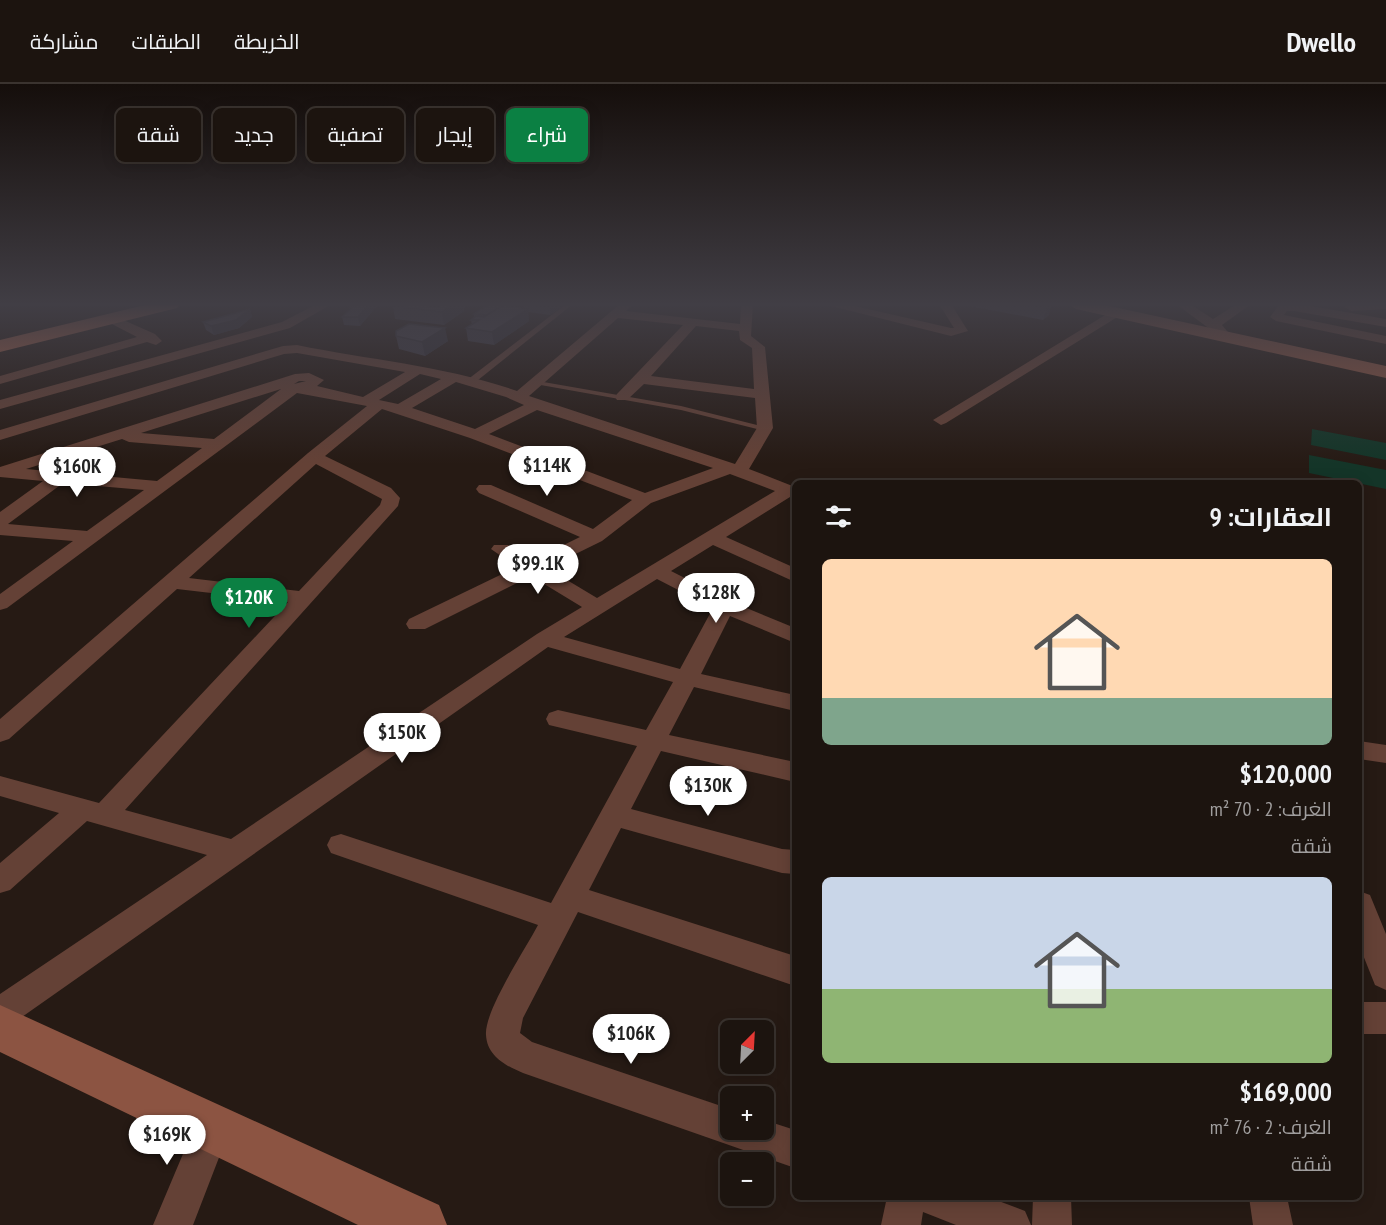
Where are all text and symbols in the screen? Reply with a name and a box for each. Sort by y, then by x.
text: Dwello [1286,23,1356,60]
text: مشاركة [30,28,99,55]
text: الطبقات [132,28,201,55]
text: الخريطة [234,28,300,55]
chip: شقة [116,108,201,162]
chip: جديد [213,108,295,162]
chip: تصفية [307,108,404,162]
chip: إيجار [416,108,494,162]
chip: شراء [506,108,588,162]
pin: $114K [505,446,589,497]
pin: $160K [35,447,119,498]
text: $114K [523,452,571,478]
text: $160K [53,453,101,479]
icon: filters [822,500,855,533]
text: العقارات: 9 [1210,500,1332,533]
pin: $99.1K [489,544,587,595]
text: $99.1K [512,550,564,576]
pin: $128K [674,573,758,624]
pin: $120K [207,578,291,629]
text: $128K [692,579,740,605]
text: $120K [225,584,273,610]
icon: home [1023,598,1131,706]
pin: $150K [360,713,444,764]
text: $150K [378,719,426,745]
text: $120,000 [1239,757,1332,790]
pin: $130K [666,766,750,817]
text: $130K [684,772,732,798]
text: الغرف: 2 · 70 m² [1210,796,1332,822]
text: شقة [1291,833,1332,859]
icon: home [1023,916,1131,1024]
pin: $106K [589,1014,673,1065]
text: $106K [607,1020,655,1046]
north arrow [720,1020,774,1074]
map controls [720,1020,774,1206]
text: $169,000 [1239,1075,1332,1108]
button: + [720,1086,774,1140]
text: الغرف: 2 · 76 m² [1210,1114,1332,1140]
pin: $169K [125,1115,209,1166]
text: $169K [143,1121,191,1147]
text: شقة [1291,1151,1332,1177]
button: − [720,1152,774,1206]

